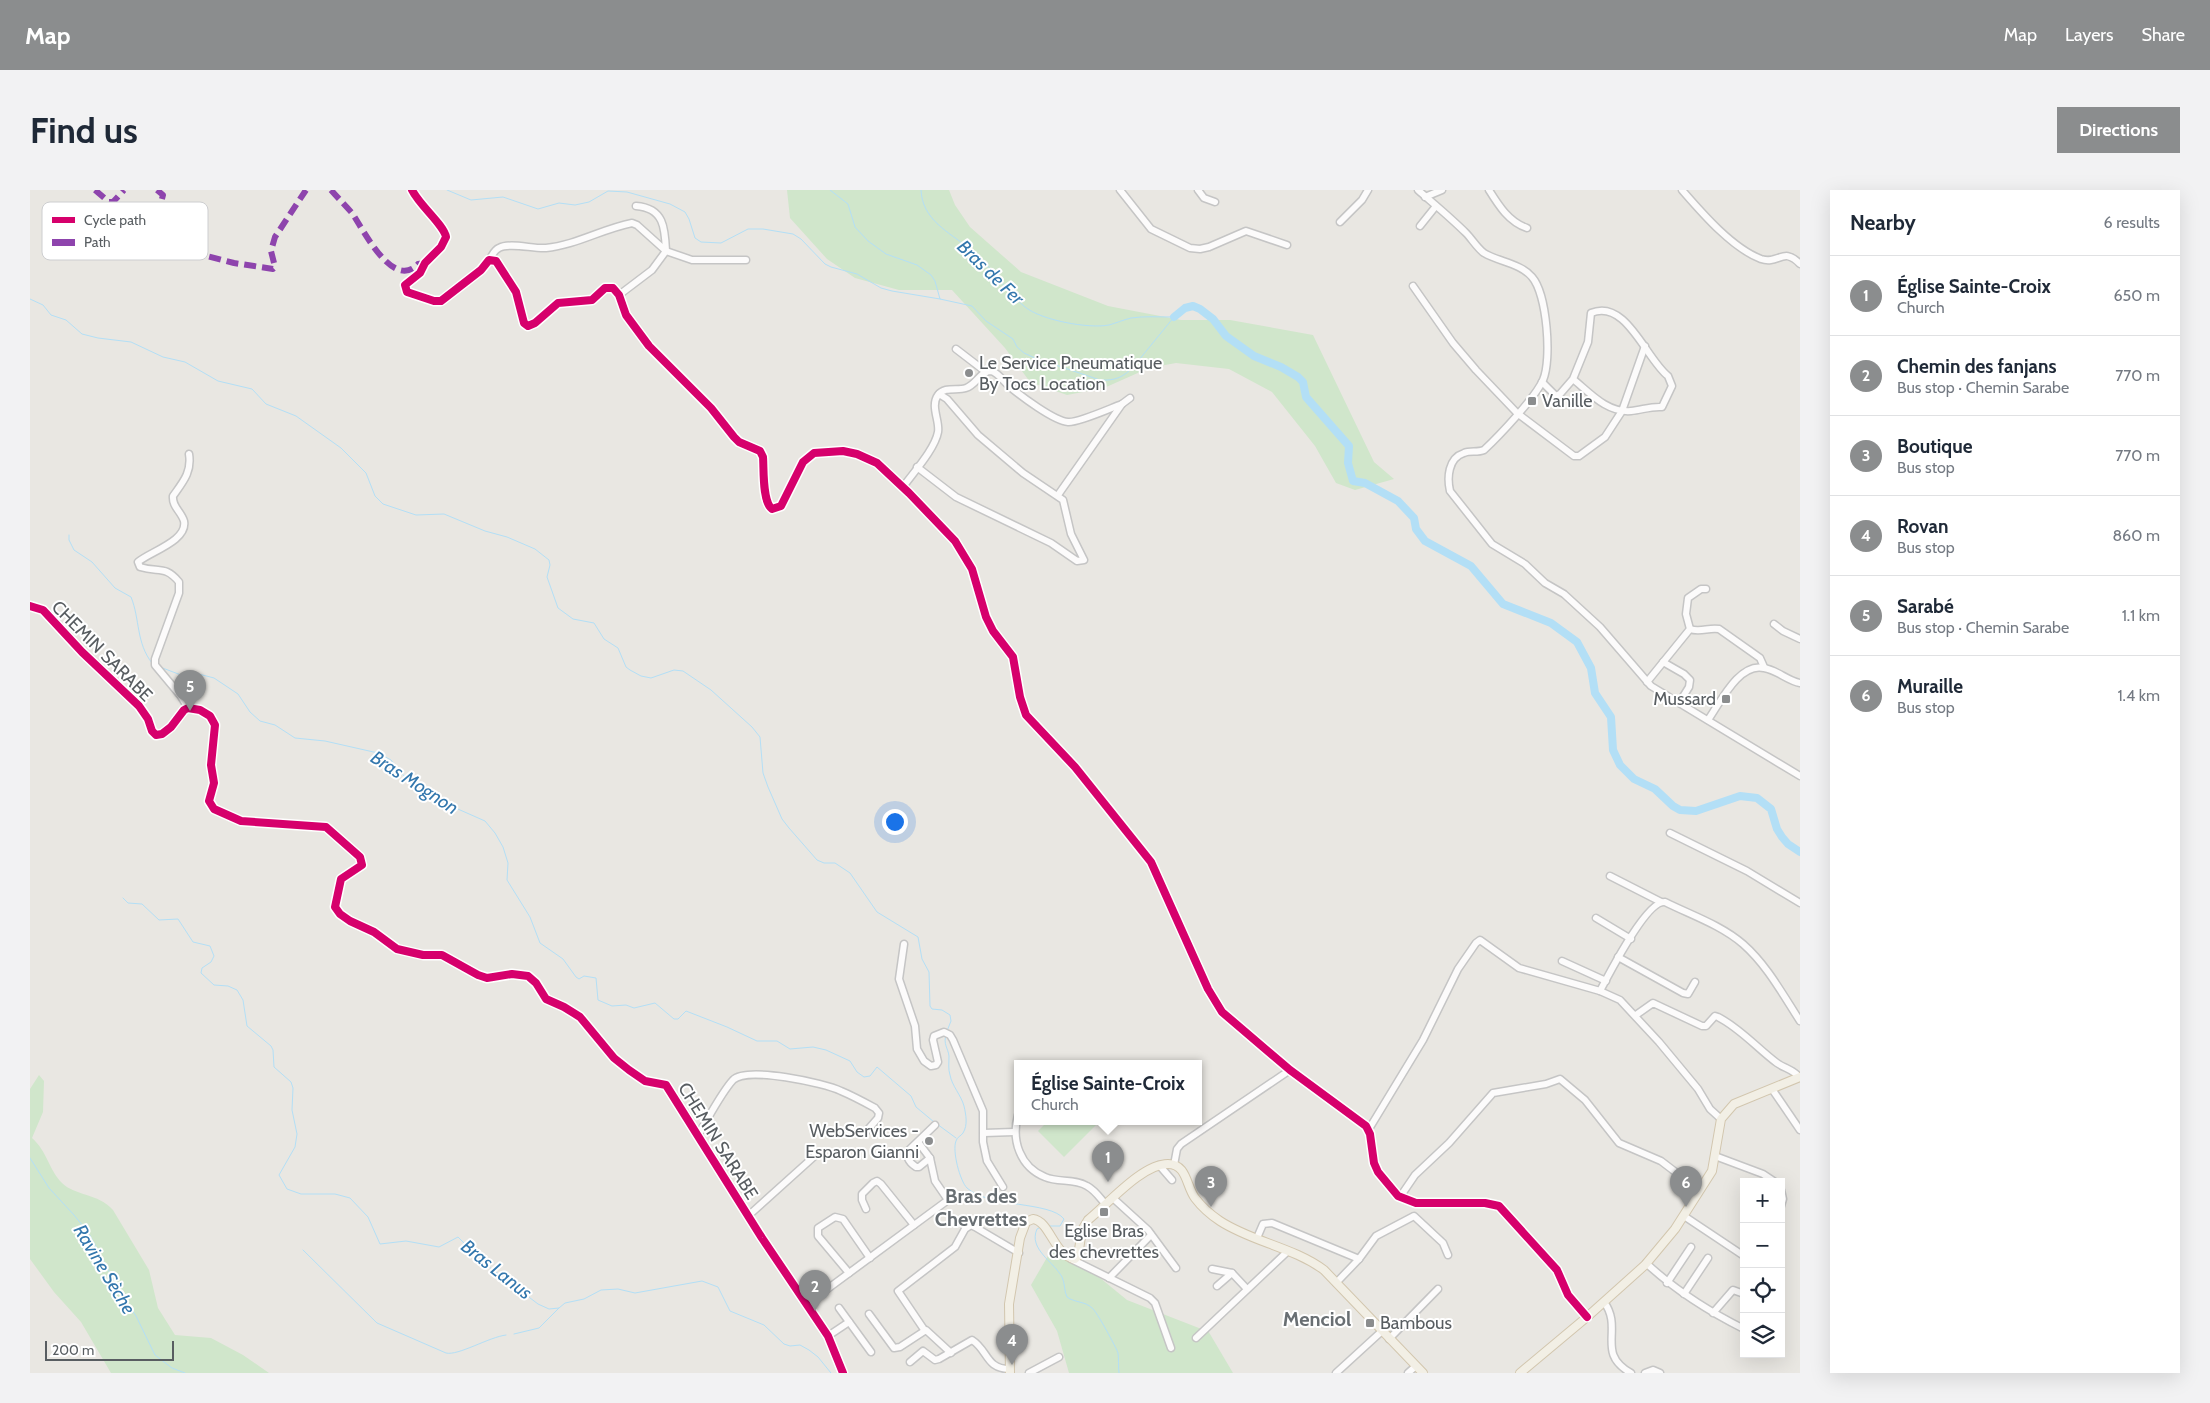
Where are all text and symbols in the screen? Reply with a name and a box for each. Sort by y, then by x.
text: Map [25,21,71,50]
text: Map [2004,24,2037,46]
text: Layers [2065,24,2114,46]
text: Share [2142,24,2185,46]
button: Directions [2057,107,2180,153]
text: Find us [30,109,138,152]
legend [42,202,208,260]
text: Nearby [1850,210,1916,235]
text: Cycle path [84,211,146,229]
text: 6 results [2104,213,2160,232]
text: Path [84,233,111,251]
water label: Bras de Fer [953,235,1030,310]
text: Église Sainte-Croix [1897,275,2051,298]
text: 1 [1863,286,1869,305]
text: 650 m [2113,286,2160,305]
text: Church [1897,298,1945,317]
place label: Le Service Pneumatique By Tocs Location [979,352,1162,395]
text: Chemin des fanjans [1897,355,2057,378]
text: 2 [1862,366,1870,385]
text: 770 m [2115,366,2160,385]
marker: Le Service Pneumatique By Tocs Location [963,367,975,379]
text: Bus stop · Chemin Sarabe [1897,378,2069,397]
place label: Vanille [1542,390,1592,412]
marker: Vanille [1526,395,1538,407]
text: Boutique [1897,435,1972,458]
text: 3 [1862,446,1870,465]
text: 770 m [2115,446,2160,465]
text: Bus stop [1897,458,1955,477]
text: Rovan [1897,515,1948,538]
text: 4 [1861,526,1871,545]
text: 860 m [2112,526,2160,545]
text: Bus stop [1897,538,1955,557]
text: Sarabé [1897,595,1954,618]
street label: CHEMIN SARABE [47,596,157,706]
text: 5 [1862,606,1870,625]
text: 1.1 km [2122,606,2160,625]
text: Bus stop · Chemin Sarabe [1897,618,2069,637]
pin: 5 [174,670,206,711]
text: Muraille [1897,675,1963,698]
text: 6 [1862,686,1871,705]
text: 1.4 km [2117,686,2160,705]
place label: Mussard [1653,688,1716,710]
marker: Mussard [1720,693,1732,705]
text: Bus stop [1897,698,1955,717]
water label: Bras Mognon [367,746,463,819]
your location [882,809,908,835]
popup [1014,1060,1202,1125]
text: Église Sainte-Croix [1031,1072,1185,1095]
street label: CHEMIN SARABE [673,1078,763,1204]
text: Church [1031,1095,1079,1114]
place label: WebServices - Esparon Gianni [805,1120,919,1163]
marker: WebServices - Esparon Gianni [923,1135,935,1147]
pin: 1 [1092,1141,1124,1182]
pin: 3 [1195,1166,1227,1207]
pin: 6 [1670,1166,1702,1207]
map controls [1740,1178,1785,1358]
button: + [1740,1178,1785,1223]
district label: Bras des Chevrettes [935,1184,1027,1231]
marker: Eglise Bras des chevrettes [1098,1206,1110,1218]
water label: Ravine Sèche [69,1220,140,1319]
place label: Eglise Bras des chevrettes [1049,1220,1159,1263]
button: − [1740,1223,1785,1268]
water label: Bras Lanus [457,1235,537,1304]
button: locate [1740,1268,1785,1313]
pin: 2 [799,1270,831,1311]
district label: Menciol [1283,1307,1351,1331]
place label: Bambous [1380,1312,1452,1334]
button: layers [1740,1313,1785,1358]
marker: Bambous [1364,1317,1376,1329]
pin: 4 [996,1324,1028,1365]
scale bar [45,1338,174,1361]
text: 200 m [52,1341,94,1359]

